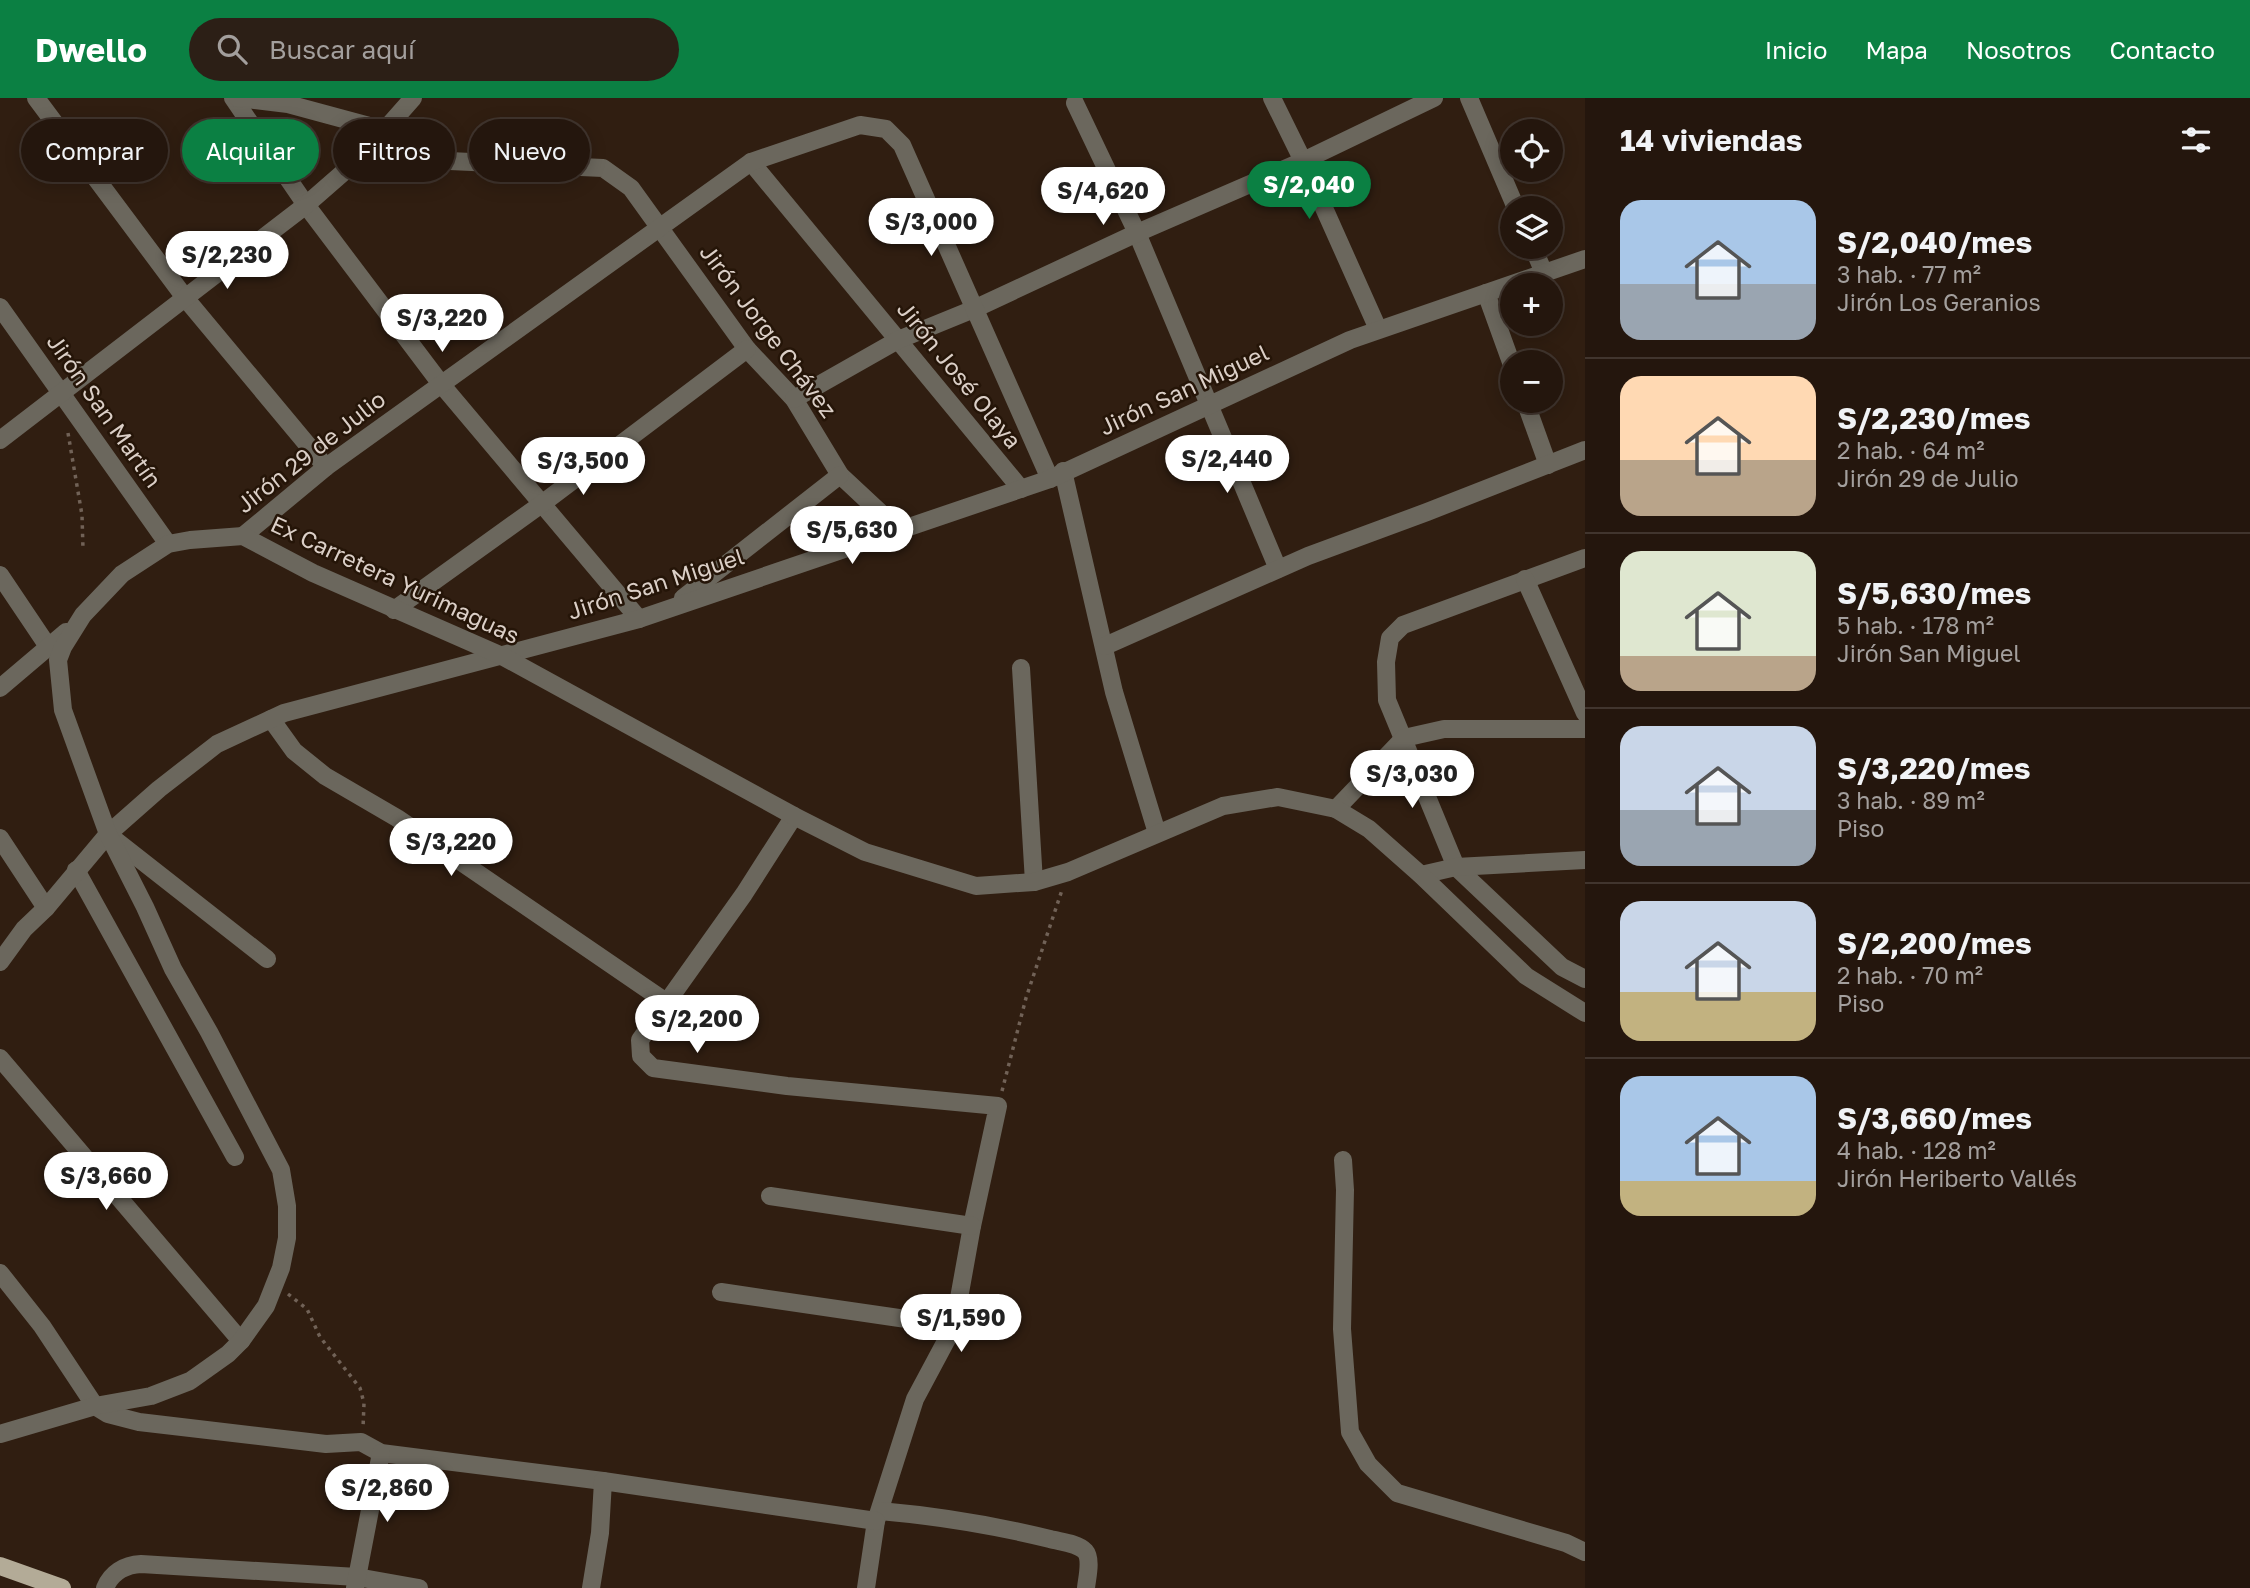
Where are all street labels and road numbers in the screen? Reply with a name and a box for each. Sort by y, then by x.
street label: Jirón Jorge Chávez [695,238,843,423]
street label: Jirón José Olaya [892,295,1028,454]
street label: Jirón San Martín [42,328,168,492]
street label: Jirón San Miguel [1094,338,1273,441]
street label: Jirón 29 de Julio [230,384,391,518]
street label: Ex Carretera Yurimaguas [267,509,524,649]
street label: Jirón San Miguel [564,541,747,625]

